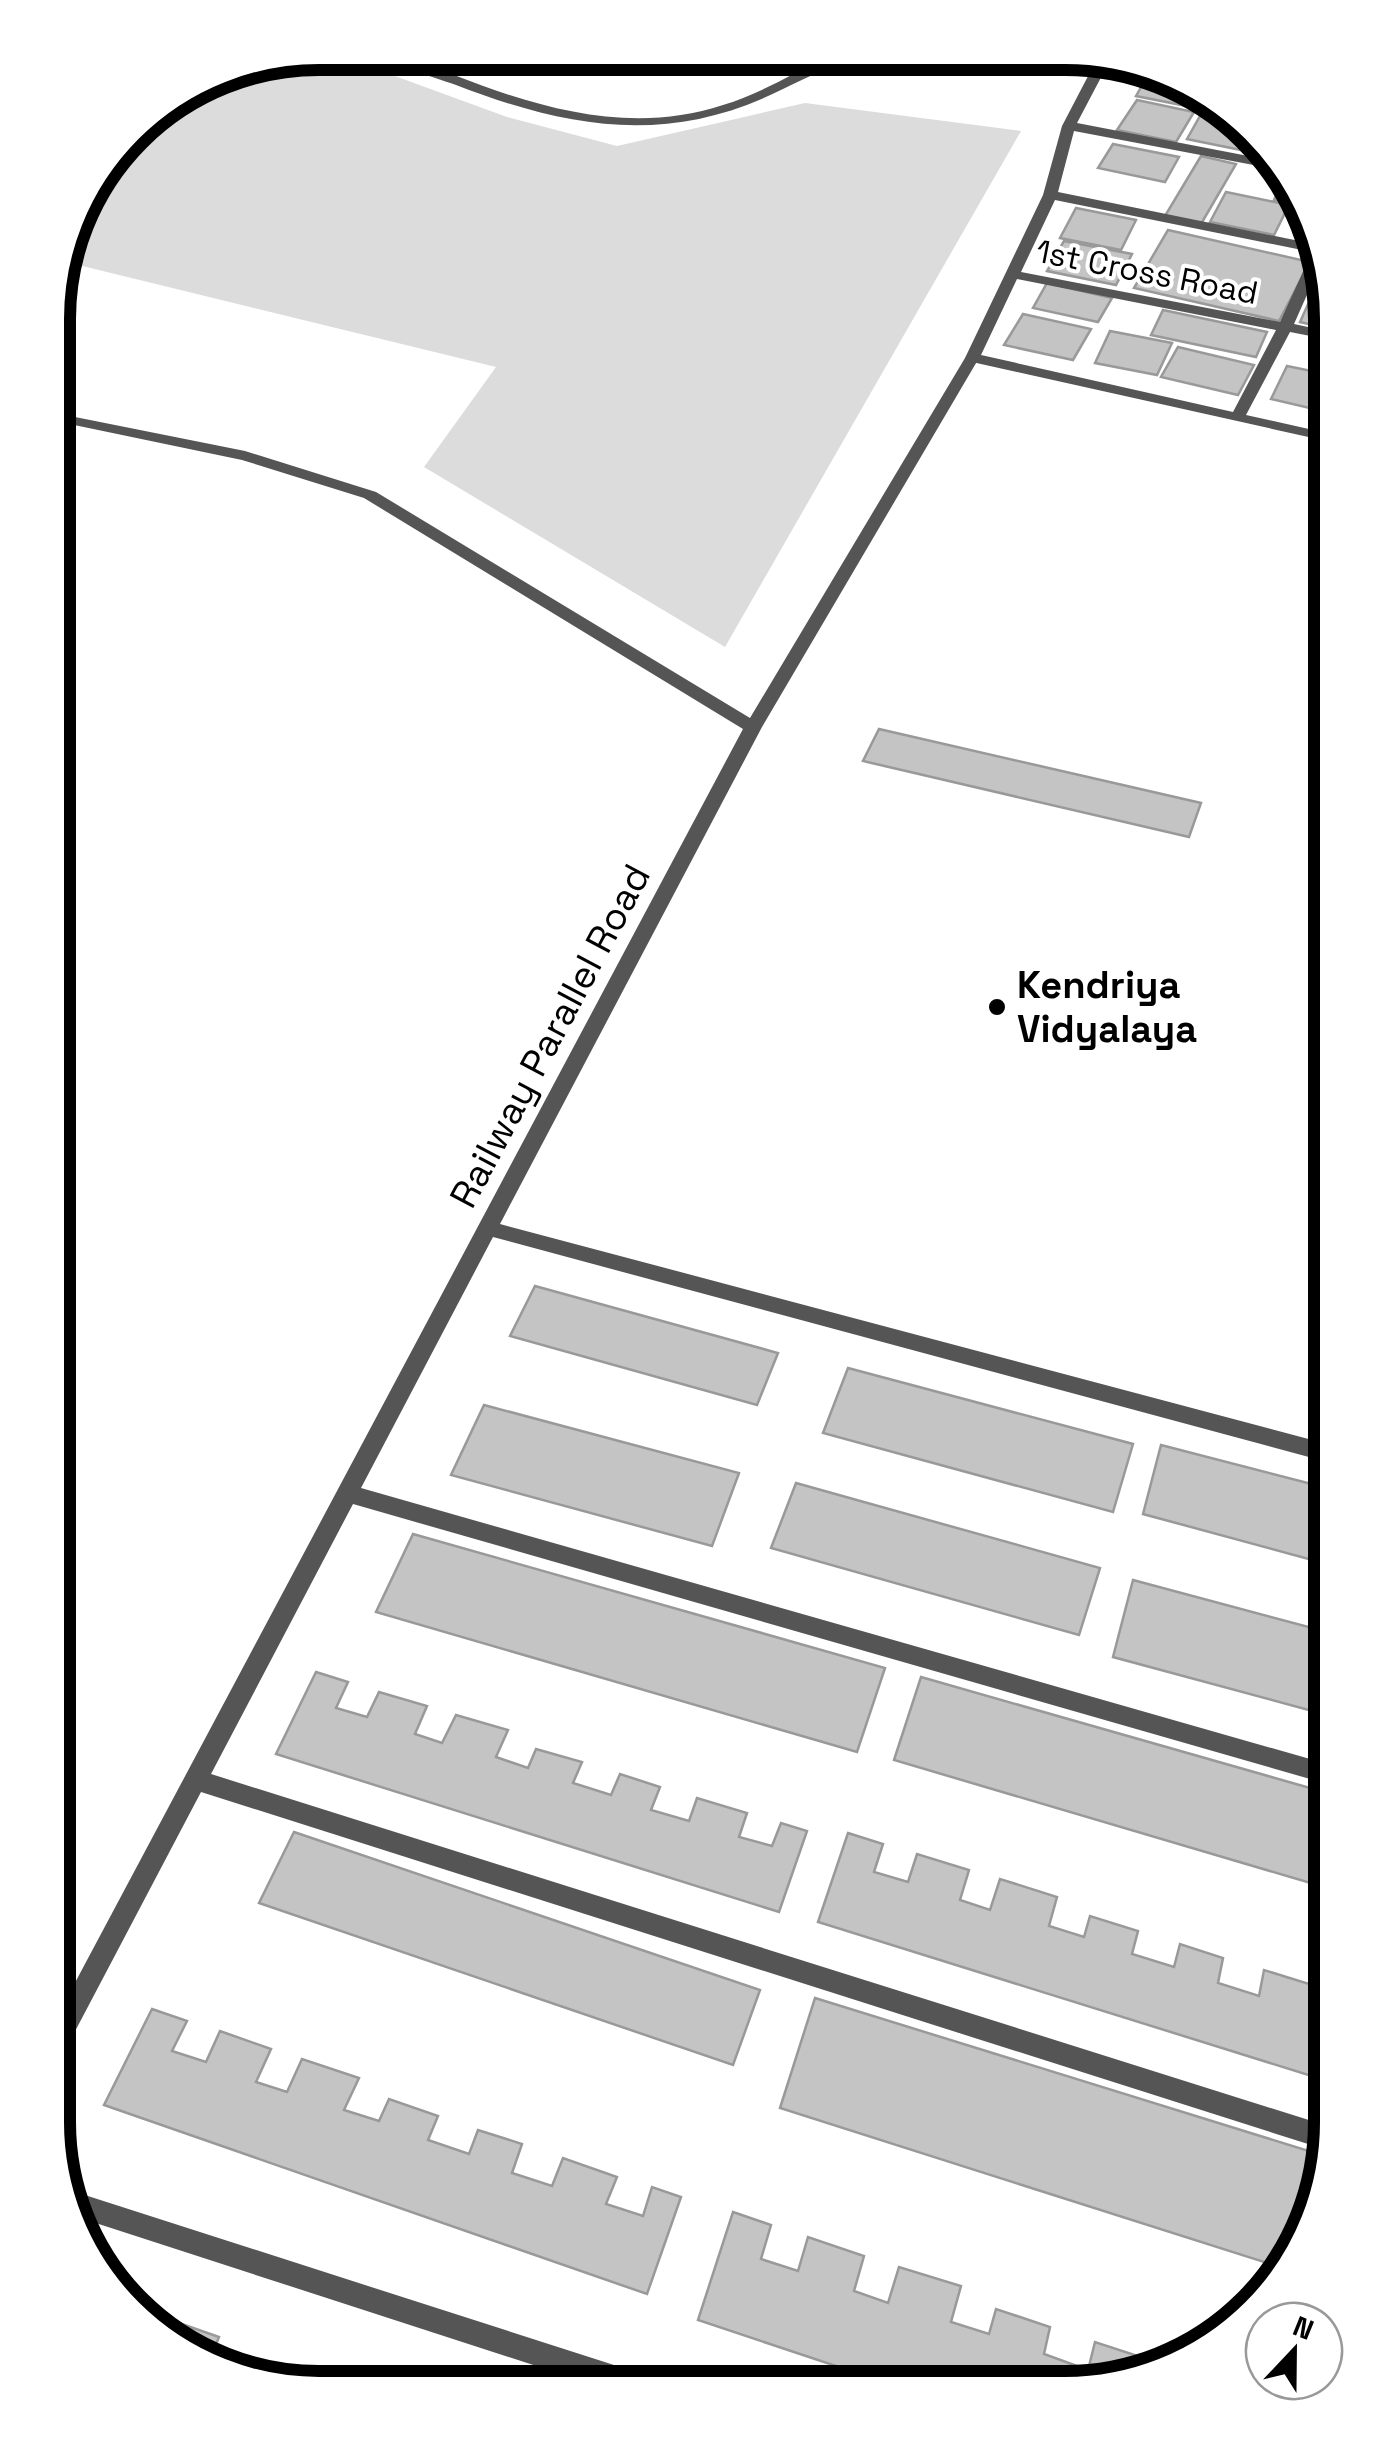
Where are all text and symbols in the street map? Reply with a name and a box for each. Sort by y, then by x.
street label: 1st Cross Road [1033,231,1261,313]
street label: Railway Parallel Road [439,856,661,1216]
place label: Kendriya Vidyalaya [1017,961,1197,1053]
marker: Kendriya Vidyalaya [986,996,1008,1018]
north arrow [1244,2301,1344,2401]
text: N [1288,2308,1319,2348]

